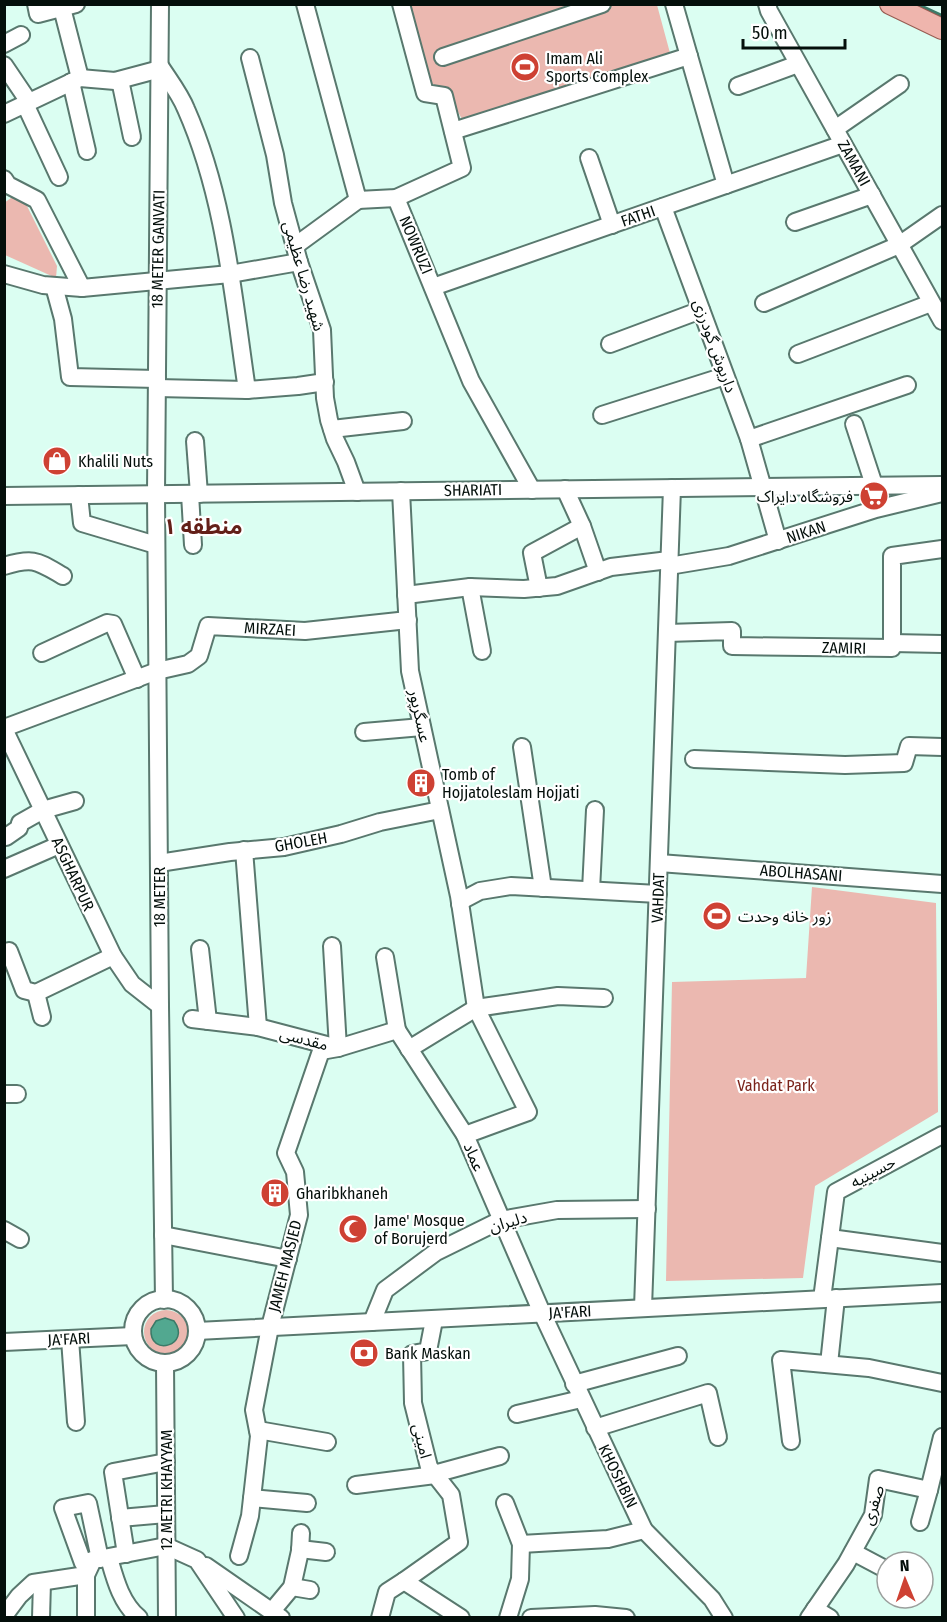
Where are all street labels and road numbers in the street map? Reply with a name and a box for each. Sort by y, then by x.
street label: ZAMANI [834,137,874,189]
street label: 18 METER GANVATI [147,189,169,309]
street label: FATHI [618,201,658,231]
street label: NOWRUZI [395,213,437,277]
street label: شهید رضا عظیمی [279,219,329,333]
street label: داریوش گودرزی [689,297,741,395]
street label: SHARIATI [444,480,502,500]
street label: NIKAN [784,517,828,547]
street label: MIRZAEI [244,618,296,640]
street label: ZAMIRI [822,638,866,658]
street label: عسگرپور [404,687,435,745]
street label: GHOLEH [273,828,329,856]
street label: ASGHARPUR [48,834,98,914]
street label: ABOLHASANI [759,861,843,885]
street label: 18 METER [150,866,169,927]
street label: VAHDAT [648,872,668,923]
street label: مقدسی [278,1023,330,1055]
street label: عماد [459,1140,489,1174]
street label: حسینیه [847,1152,899,1192]
street label: دلیران [487,1208,529,1236]
street label: JAMEH MASJED [264,1218,306,1314]
street label: JA'FARI [548,1301,592,1323]
street label: JA'FARI [47,1328,91,1350]
street label: امینی [408,1422,436,1460]
street label: 12 METRI KHAYYAM [157,1430,176,1550]
street label: KHOSHBIN [594,1441,642,1511]
street label: صفری [858,1483,888,1527]

